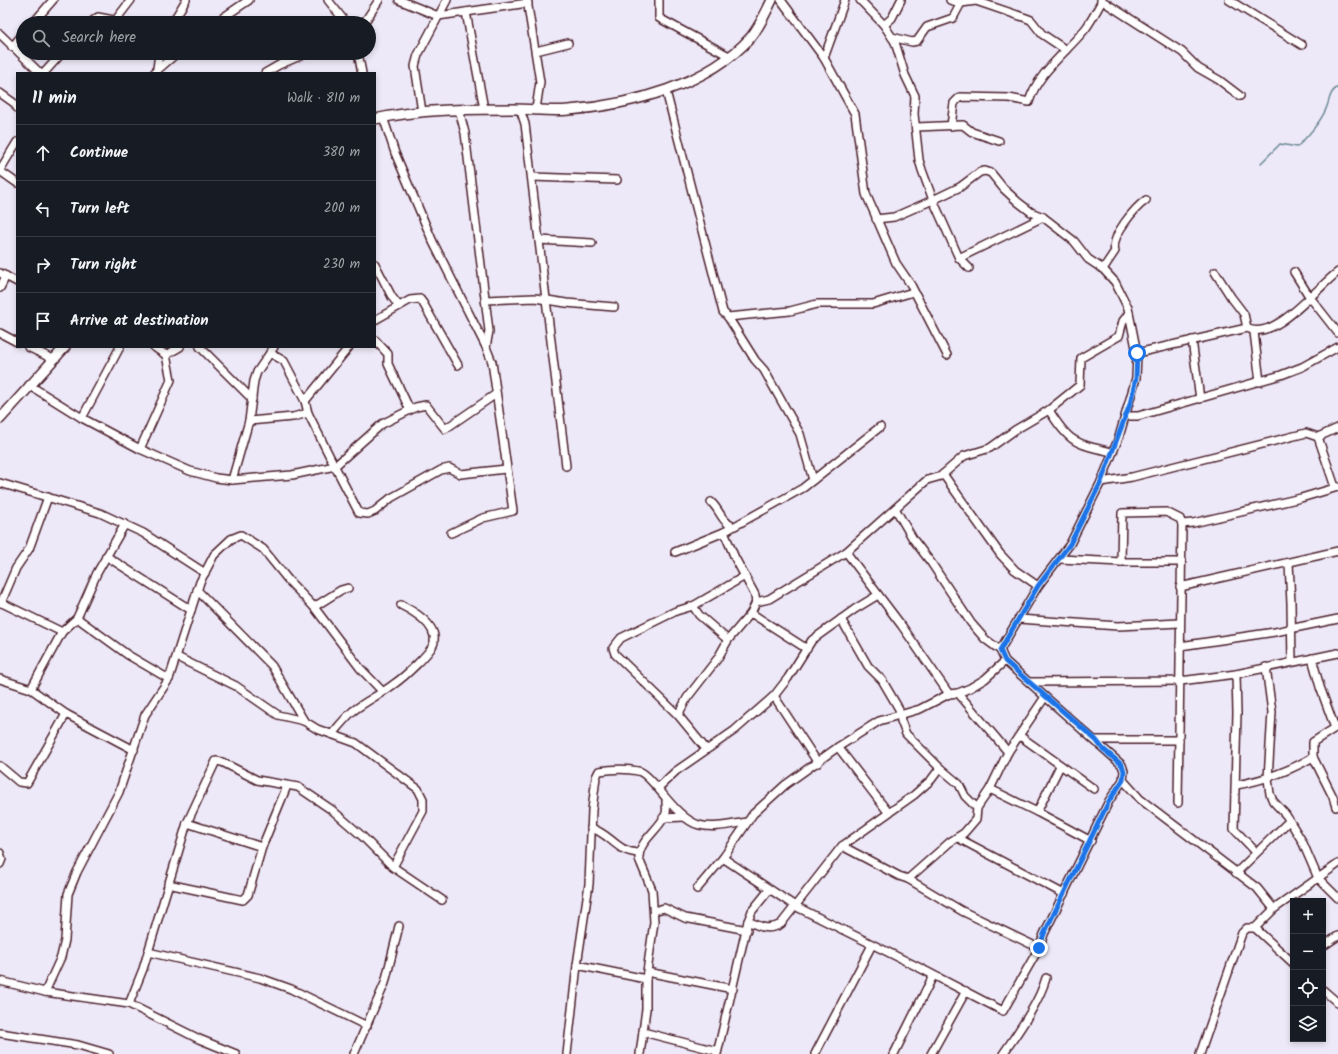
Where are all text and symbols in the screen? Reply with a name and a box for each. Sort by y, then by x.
search box [16,16,376,60]
text: Search here [62,26,136,50]
icon: search [30,27,52,49]
text: 11 min [32,85,77,112]
text: Walk · 810 m [287,88,360,109]
text: Continue [70,141,128,165]
icon: ahead [32,142,54,164]
text: 380 m [323,142,360,163]
text: Turn left [70,197,130,221]
icon: left [32,198,54,220]
text: 200 m [324,198,360,219]
text: Turn right [70,253,137,277]
icon: right [32,254,54,276]
text: 230 m [323,254,360,275]
text: Arrive at destination [70,309,209,333]
icon: arrive [32,310,54,332]
route start [1128,344,1146,362]
map controls [1290,898,1326,1042]
button: + [1290,898,1326,934]
button: − [1290,934,1326,970]
route end [1030,939,1048,957]
button: locate [1290,970,1326,1006]
button: layers [1290,1006,1326,1042]

